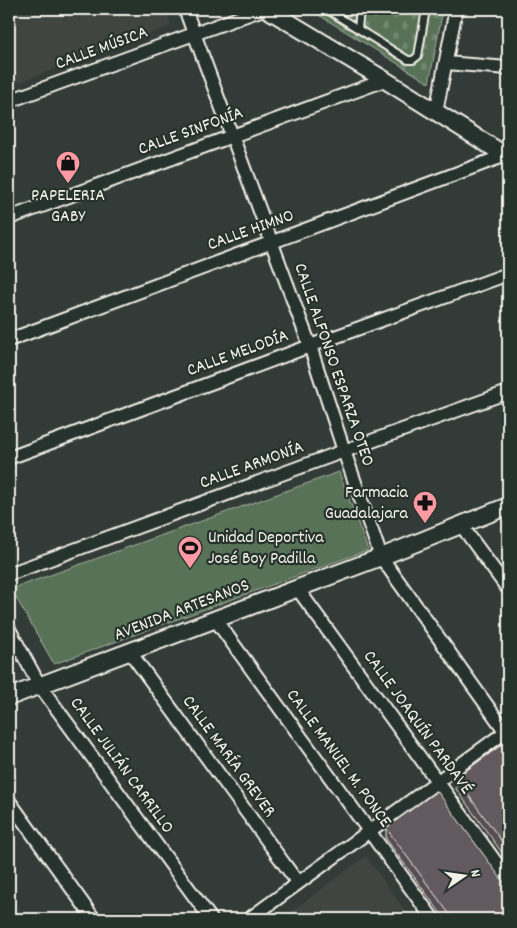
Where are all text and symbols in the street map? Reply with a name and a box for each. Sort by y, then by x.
street label: CALLE MÚSICA [52,21,152,77]
street label: CALLE SINFONÍA [135,101,247,163]
shop icon: PAPELERIA GABY [55,150,81,184]
place label: PAPELERIA GABY [31,184,105,230]
street label: CALLE HIMNO [204,204,298,258]
street label: CALLE ALFONSO ESPARZA OTEO [286,260,380,470]
street label: CALLE MELODÍA [184,324,292,384]
street label: CALLE ARMONÍA [197,436,308,496]
place label: Farmacia Guadalajara [325,481,409,527]
pharmacy icon: Farmacia Guadalajara [412,490,438,524]
place label: Unidad Deportiva José Boy Padilla [208,526,324,572]
sports icon: Unidad Deportiva José Boy Padilla [177,535,203,569]
street label: AVENIDA ARTESANOS [111,574,253,648]
street label: CALLE JOAQUÍN PARDAVÉ [356,646,478,800]
street label: CALLE MANUEL M. PONCE [279,685,397,833]
street label: CALLE MARÍA GREVER [175,691,281,823]
street label: CALLE JULIÁN CARRILLO [63,693,179,839]
north arrow [440,850,490,900]
text: N [464,868,485,879]

